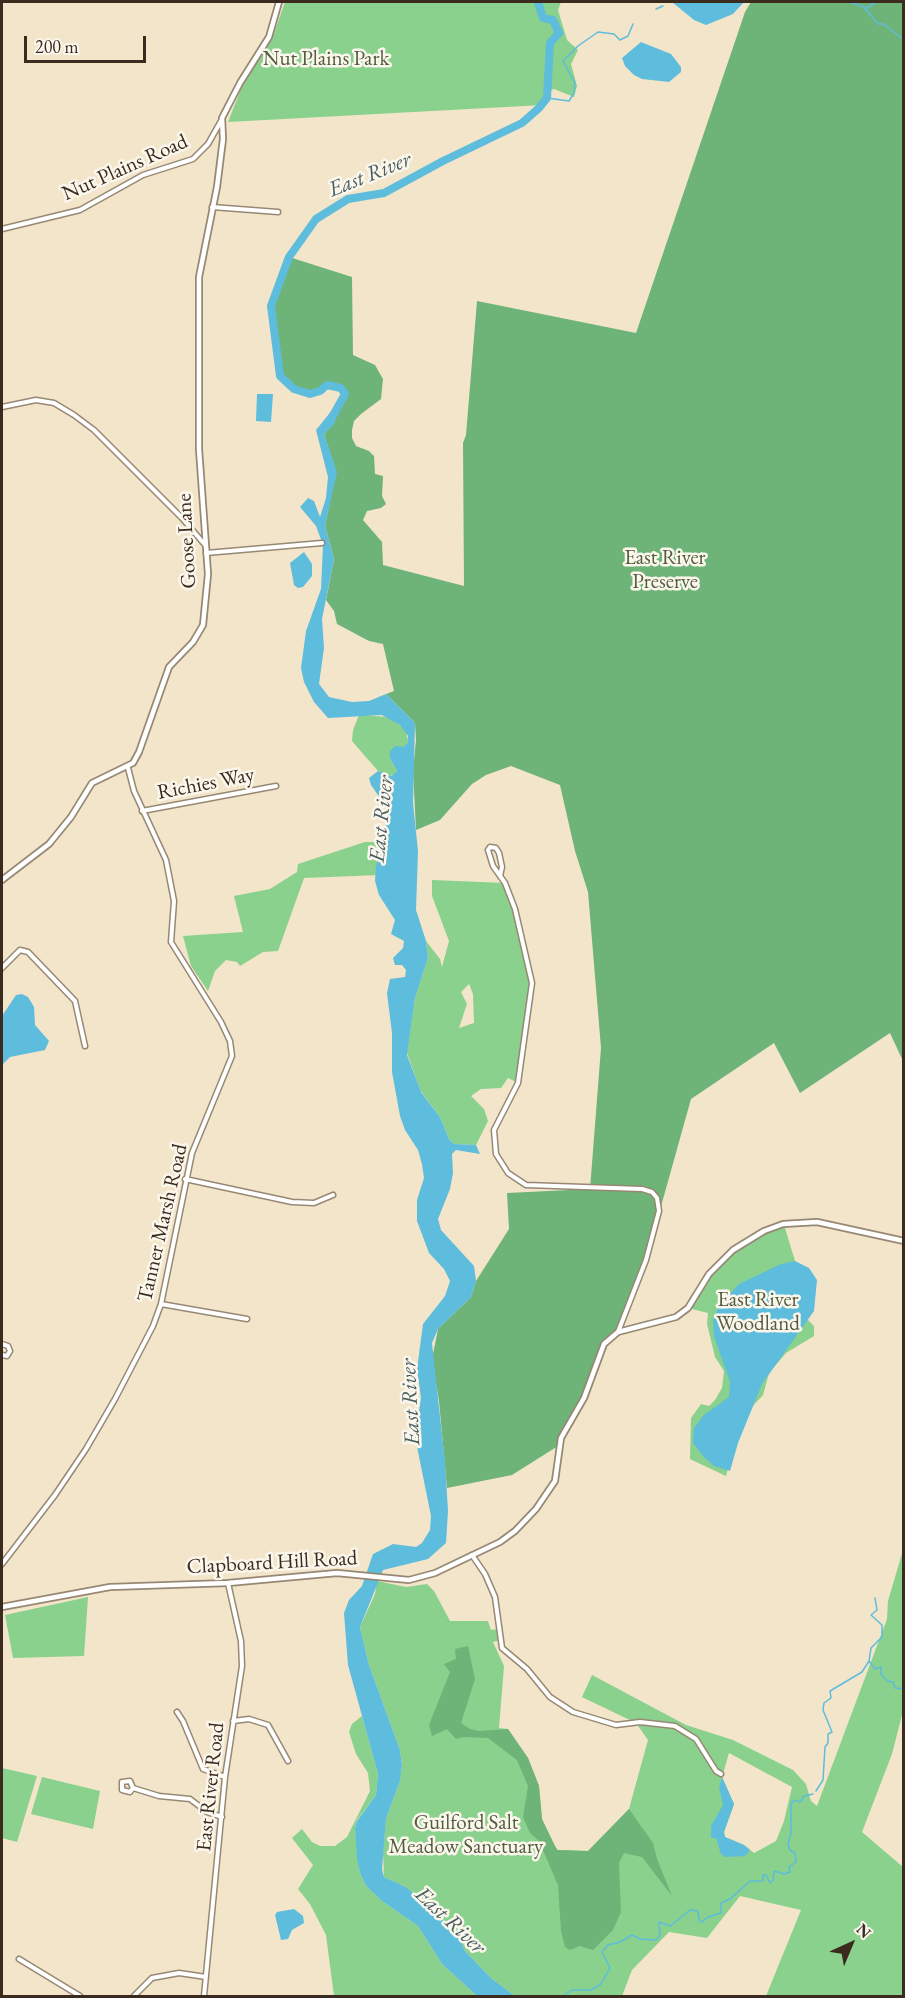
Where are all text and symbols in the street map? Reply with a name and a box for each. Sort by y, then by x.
scale bar [27,24,148,62]
text: 200 m [35,35,79,58]
park label: Nut Plains Park [263,46,389,72]
street label: Nut Plains Road [58,129,192,207]
water label: East River [325,147,415,203]
street label: Goose Lane [172,493,202,589]
park label: East River Preserve [624,545,706,595]
street label: Richies Way [155,762,257,806]
water label: East River [364,774,400,864]
street label: Tanner Marsh Road [133,1142,193,1304]
park label: East River Woodland [716,1287,800,1337]
water label: East River [396,1358,426,1446]
street label: Clapboard Hill Road [186,1546,358,1580]
street label: East River Road [192,1721,230,1853]
park label: Guilford Salt Meadow Sanctuary [389,1810,543,1860]
water label: East River [409,1882,491,1960]
north arrow [821,1914,881,1974]
text: N [852,1919,876,1943]

